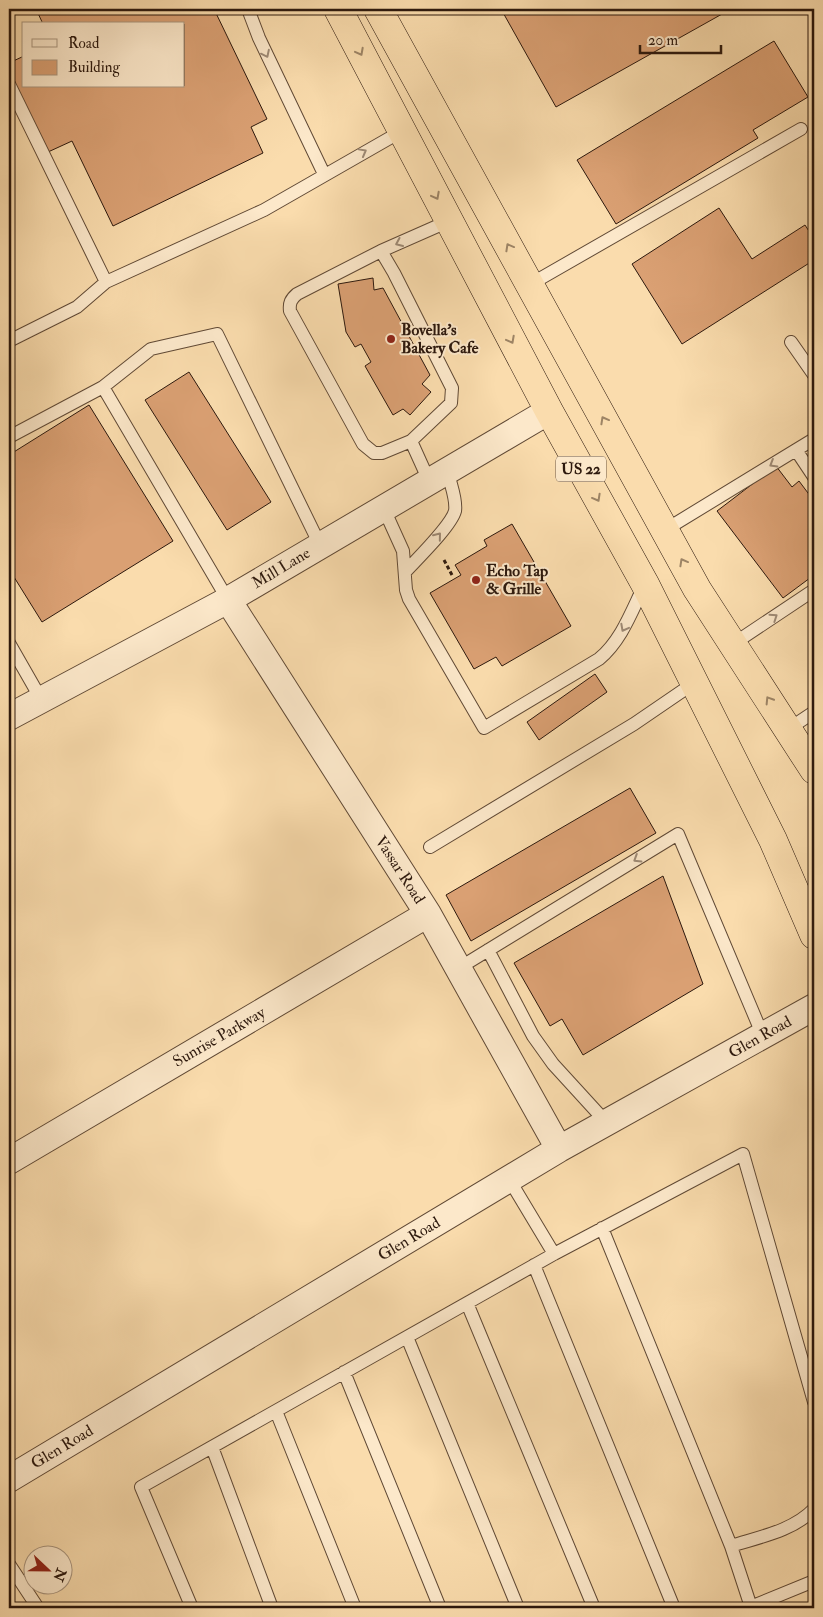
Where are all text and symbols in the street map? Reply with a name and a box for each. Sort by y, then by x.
legend [22,22,185,88]
scale bar [640,22,722,54]
text: 20 m [648,31,678,50]
text: Road [68,34,100,53]
one-way arrow [354,47,364,56]
one-way arrow [260,49,271,58]
text: Building [68,58,120,77]
one-way arrow [357,148,366,158]
one-way arrow [430,191,440,200]
one-way arrow [395,237,404,248]
one-way arrow [505,244,515,253]
place label: Bovella's Bakery Cafe [401,320,479,359]
marker: Bovella's Bakery Cafe [385,333,397,345]
one-way arrow [505,334,515,343]
one-way arrow [600,417,610,426]
road number: US 22 [556,456,606,482]
one-way arrow [769,458,778,468]
one-way arrow [591,493,601,502]
one-way arrow [432,533,440,542]
street label: Mill Lane [248,543,314,593]
one-way arrow [679,559,689,568]
place label: Echo Tap & Grille [486,561,548,599]
marker: Echo Tap & Grille [470,574,482,586]
one-way arrow [768,614,777,623]
one-way arrow [620,622,630,631]
one-way arrow [765,697,775,706]
street label: Vassar Road [371,832,429,908]
one-way arrow [633,853,642,863]
street label: Sunrise Parkway [169,1002,270,1072]
street label: Glen Road [725,1011,795,1063]
street label: Glen Road [374,1213,444,1265]
street label: Glen Road [27,1421,97,1473]
north arrow [22,1544,72,1594]
text: N [49,1565,70,1584]

